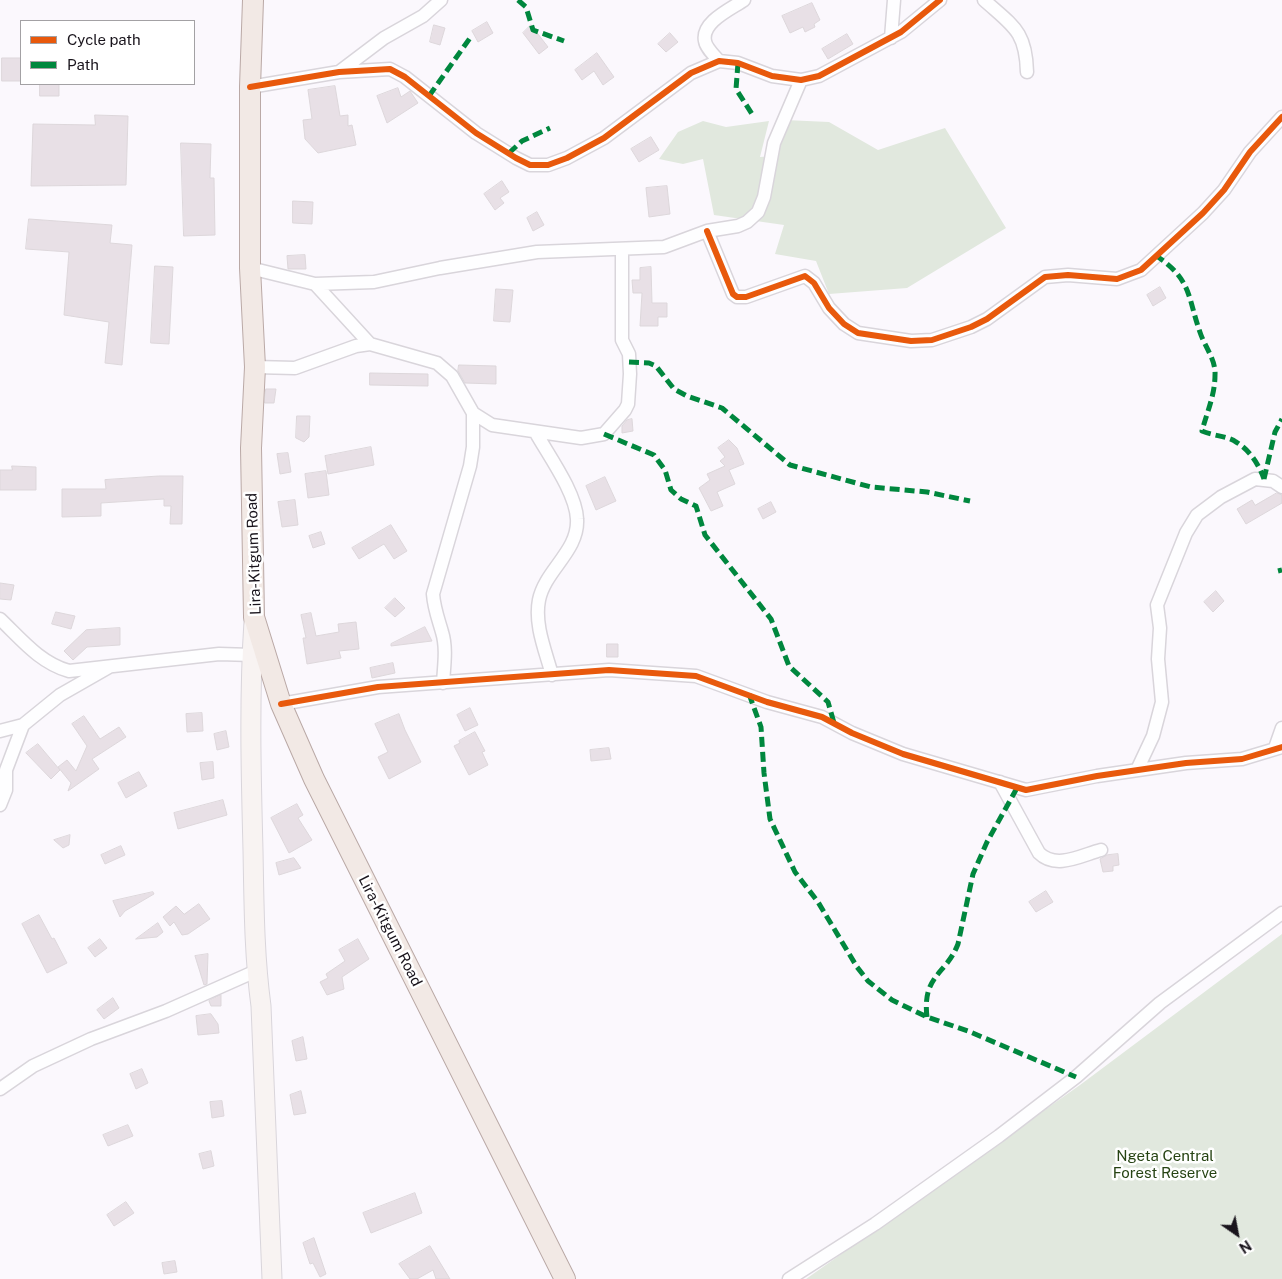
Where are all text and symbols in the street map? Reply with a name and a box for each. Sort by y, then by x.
legend [20,20,195,85]
text: Cycle path [67,31,141,48]
text: Path [67,56,99,73]
street label: Lira-Kitgum Road [243,493,265,615]
street label: Lira-Kitgum Road [354,873,426,989]
park label: Ngeta Central Forest Reserve [1113,1147,1217,1182]
north arrow [1212,1209,1262,1259]
text: N [1236,1237,1254,1256]

